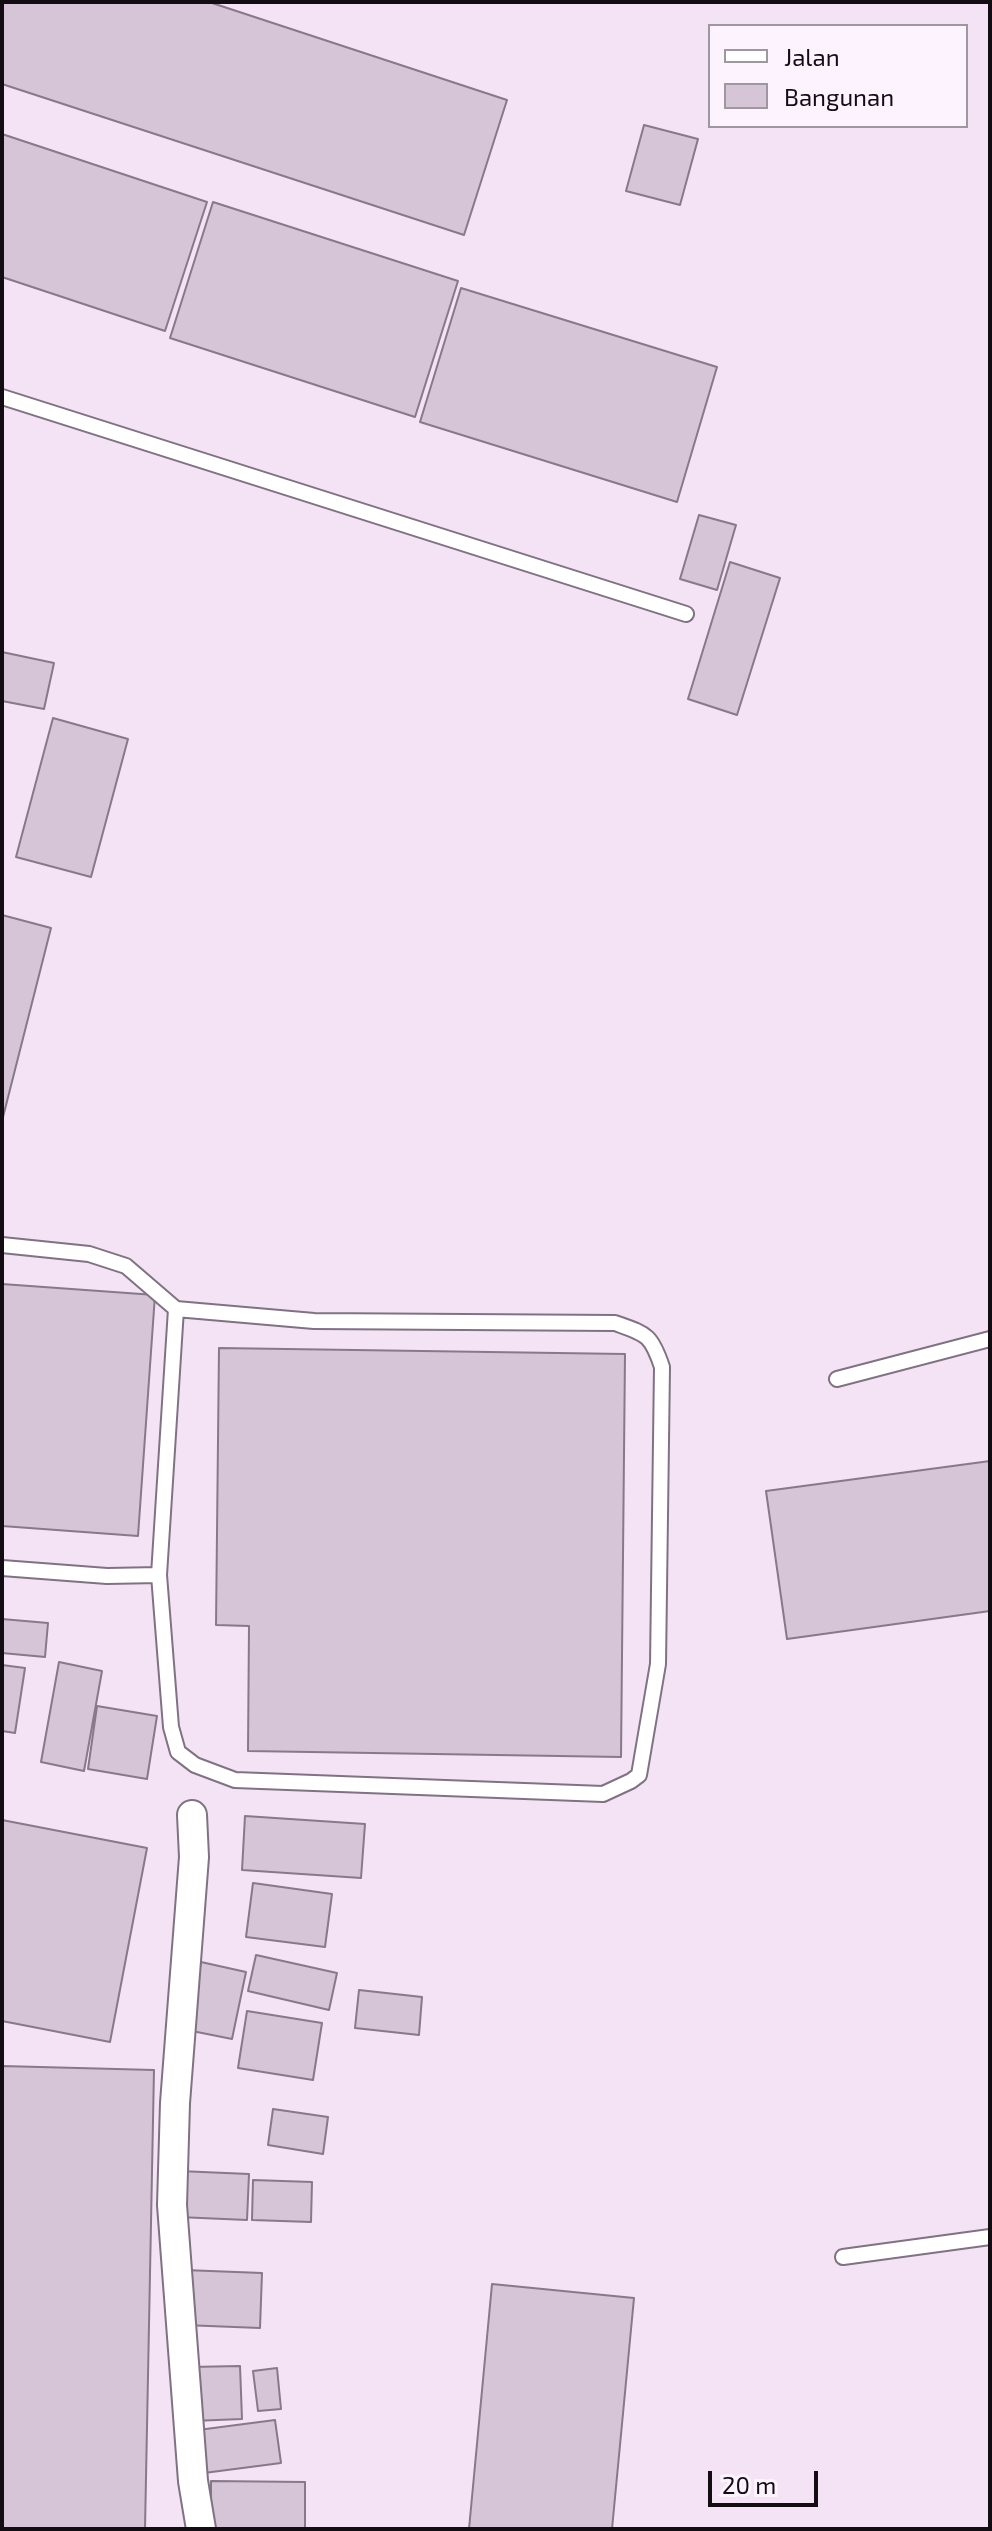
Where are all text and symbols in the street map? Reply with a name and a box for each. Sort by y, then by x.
legend [708,24,968,128]
text: Jalan [784,42,840,71]
text: Bangunan [784,82,894,111]
scale bar [712,2455,822,2505]
text: 20 m [722,2470,776,2499]

